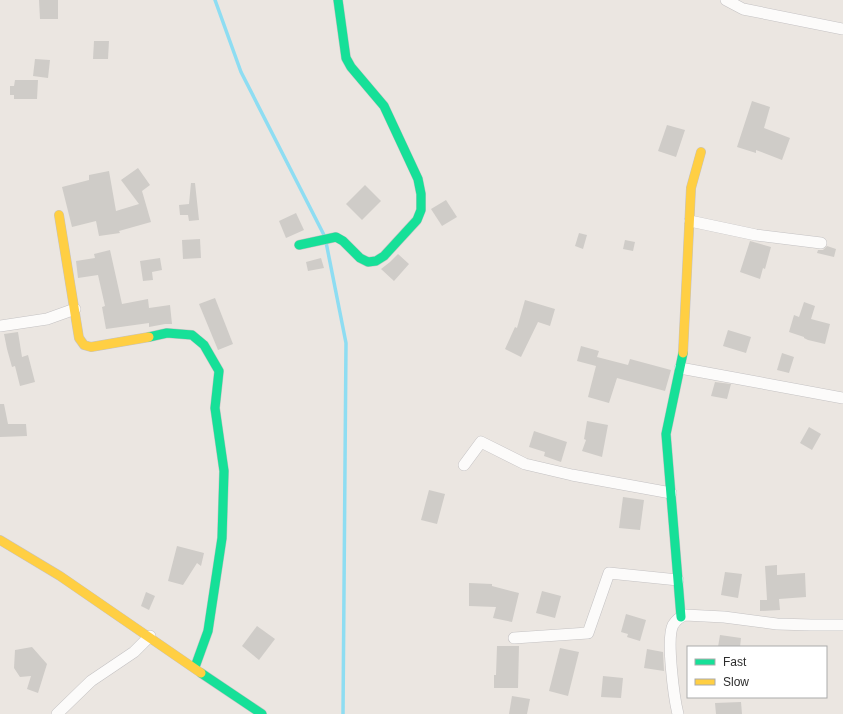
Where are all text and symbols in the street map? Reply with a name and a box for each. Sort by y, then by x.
legend [687,646,827,698]
text: Fast [723,655,747,669]
text: Slow [723,675,749,689]

